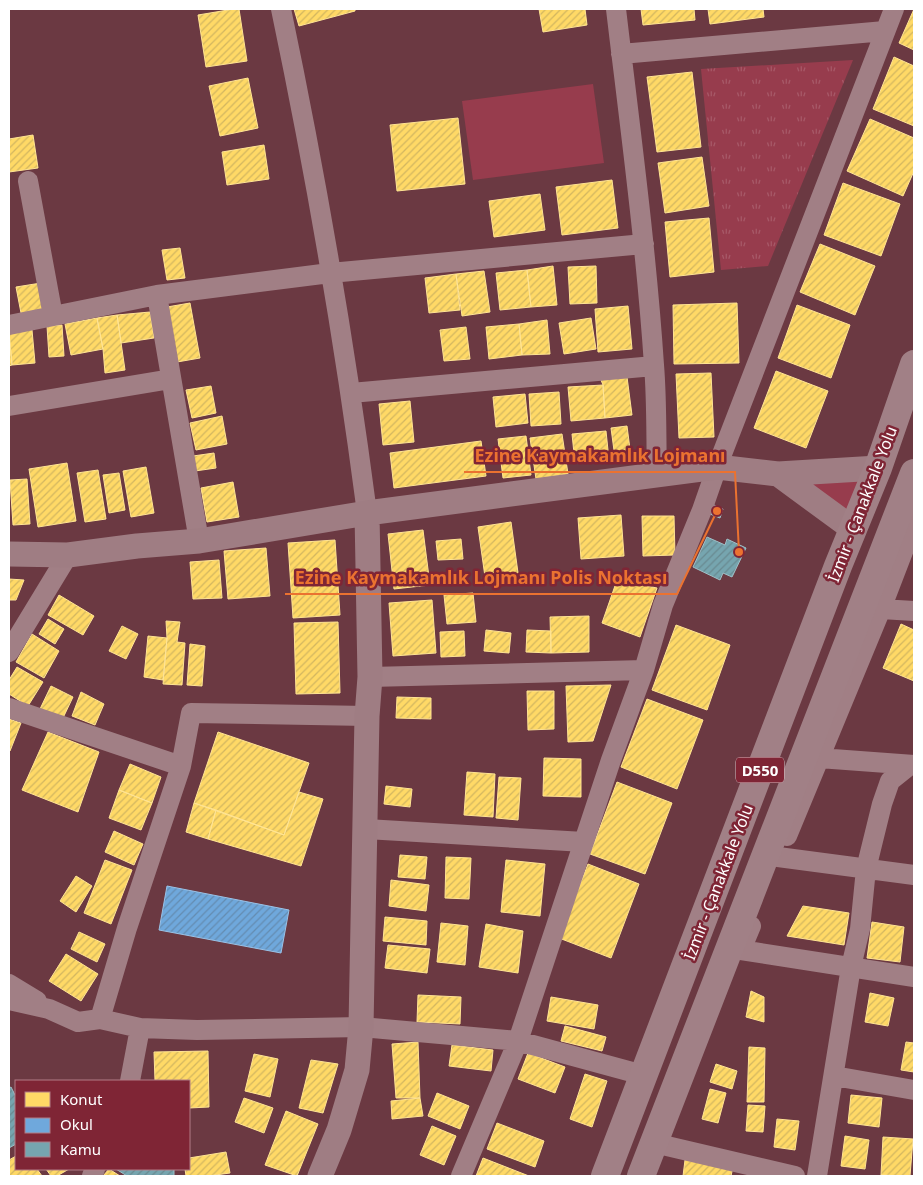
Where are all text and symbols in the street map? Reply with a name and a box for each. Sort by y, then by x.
street label: İzmir - Çanakkale Yolu [822,423,902,585]
callout: Ezine Kaymakamlık Lojmanı [464,439,735,472]
text: Ezine Kaymakamlık Lojmanı [475,443,725,467]
callout: Ezine Kaymakamlık Lojmanı Polis Noktası [285,561,677,594]
text: Ezine Kaymakamlık Lojmanı Polis Noktası [295,565,667,589]
road number: D550 [736,758,784,782]
street label: İzmir - Çanakkale Yolu [678,801,758,963]
legend [15,1080,190,1170]
text: Konut [60,1089,103,1109]
text: Okul [60,1114,93,1134]
text: Kamu [60,1139,101,1159]

